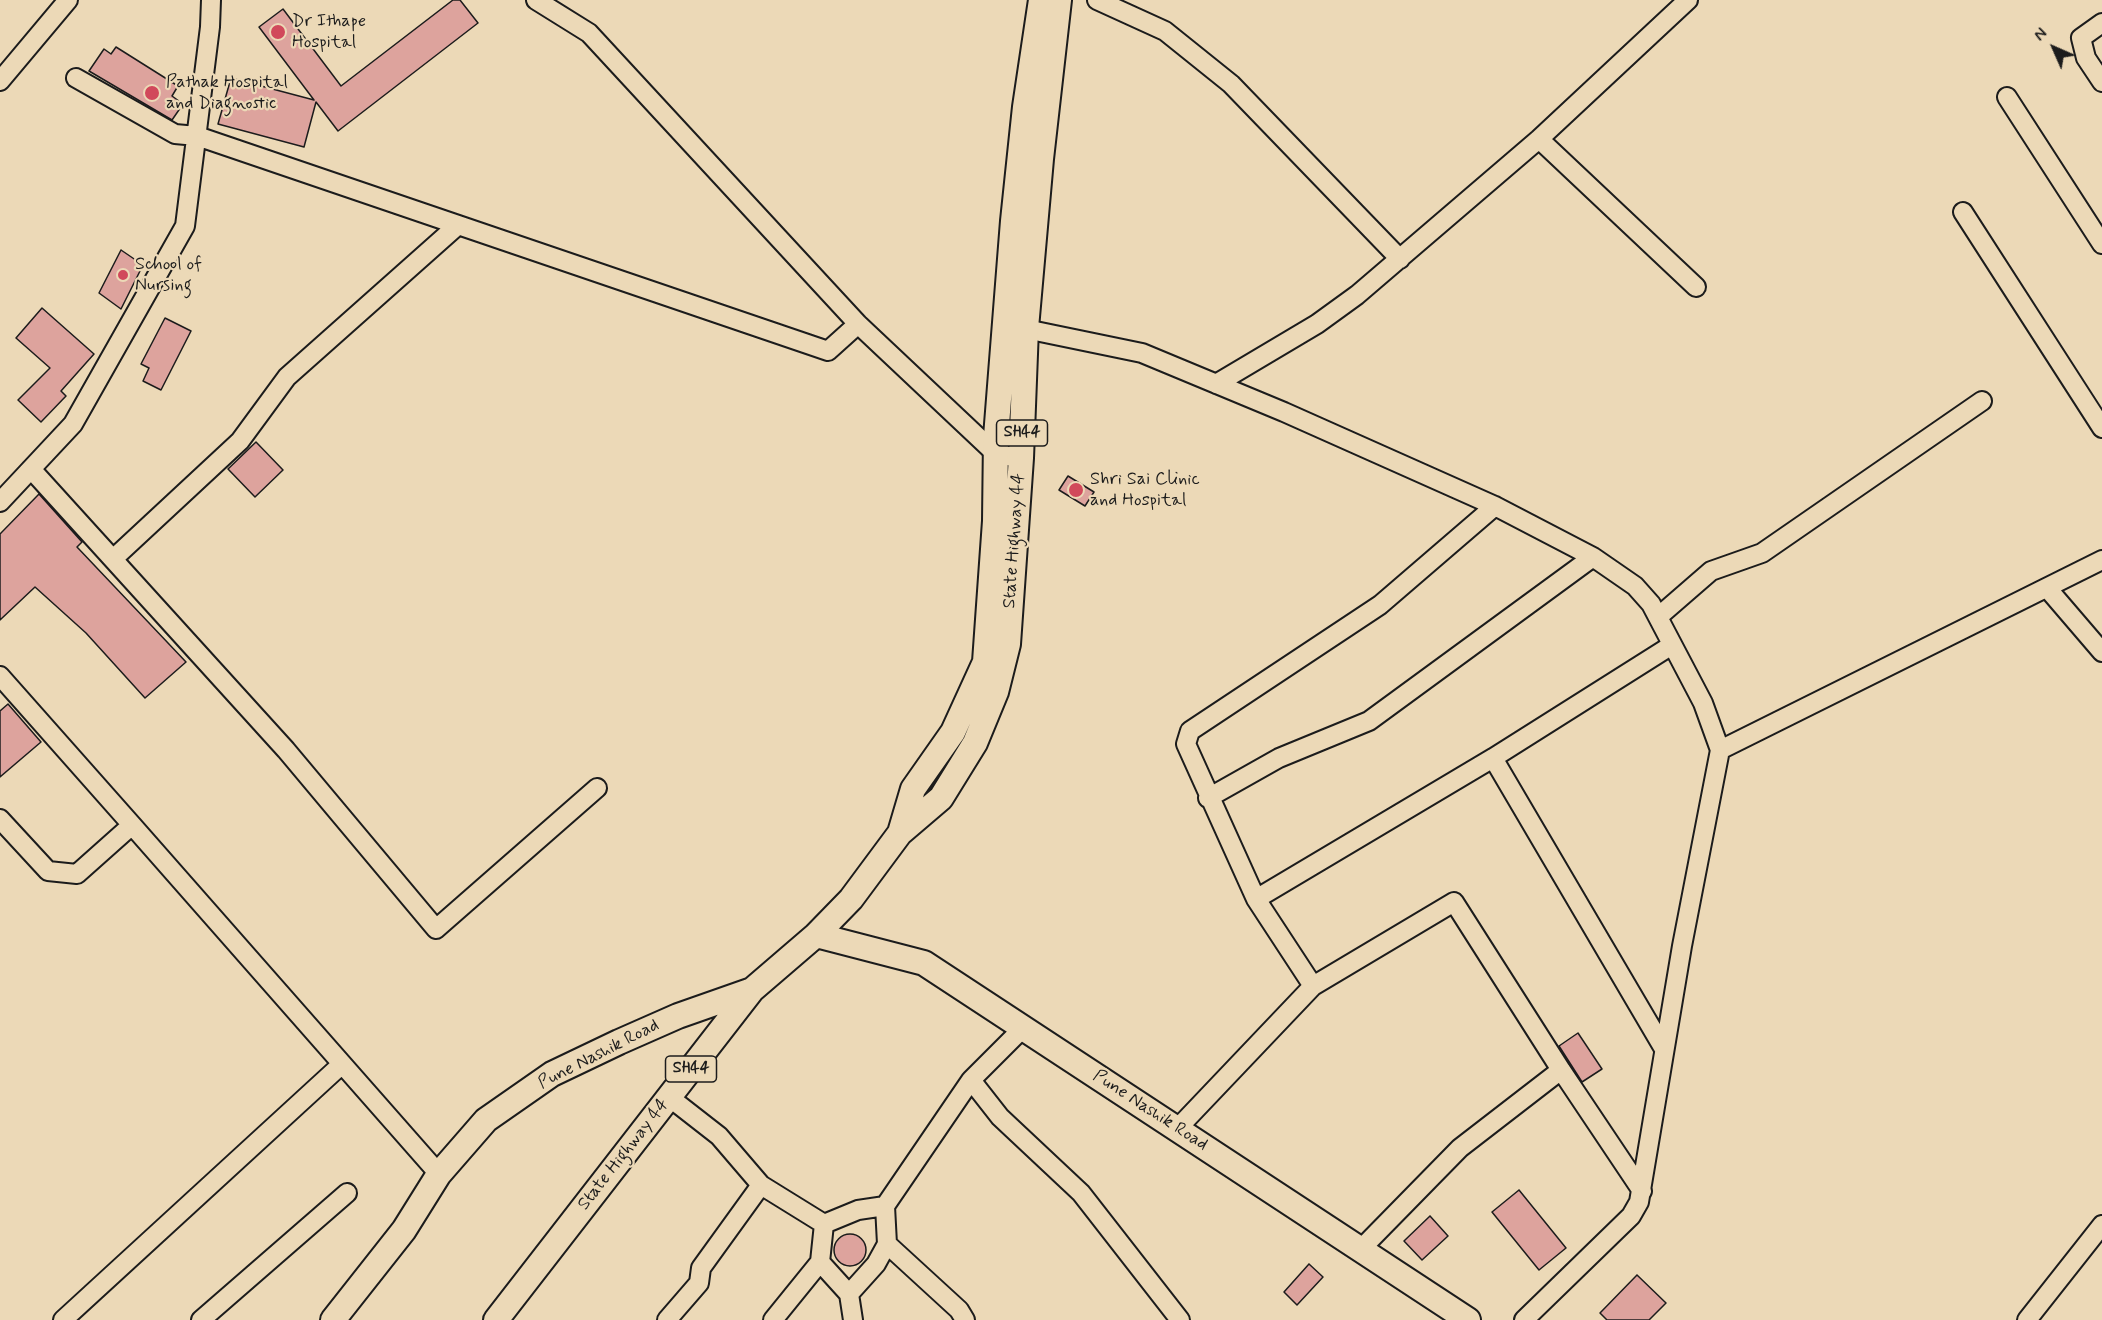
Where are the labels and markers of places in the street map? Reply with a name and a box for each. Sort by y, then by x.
place label: Dr Ithape Hospital [292,11,366,54]
marker: Dr Ithape Hospital [269,23,287,41]
place label: Pathak Hospital and Diagnostic [166,72,288,115]
marker: Pathak Hospital and Diagnostic [143,84,161,102]
place label: School of Nursing [135,254,202,296]
marker: School of Nursing [116,268,130,282]
place label: Shri Sai Clinic and Hospital [1090,469,1200,512]
marker: Shri Sai Clinic and Hospital [1067,481,1085,499]

